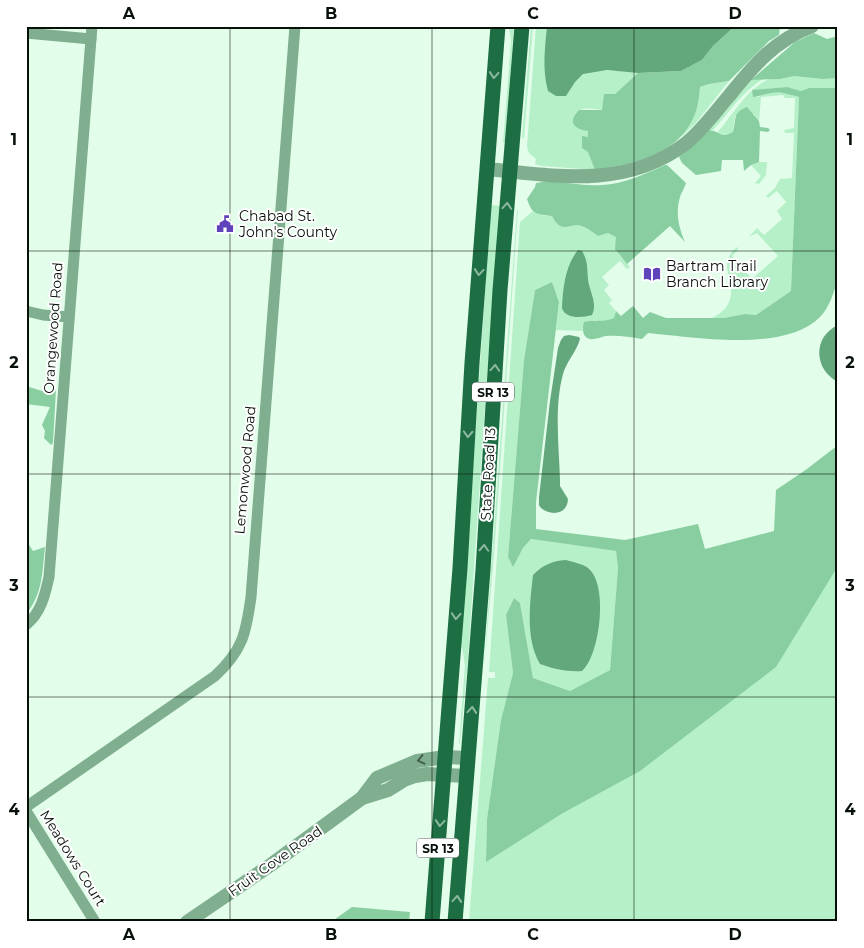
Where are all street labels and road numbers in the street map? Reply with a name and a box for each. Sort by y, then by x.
street label: Orangewood Road [39,262,67,394]
road number: SR 13 [472,382,514,402]
street label: Lemonwood Road [230,405,260,535]
street label: State Road 13 [477,427,499,521]
street label: Meadows Court [36,807,110,910]
street label: Fruit Cove Road [224,822,326,900]
road number: SR 13 [417,838,459,858]

